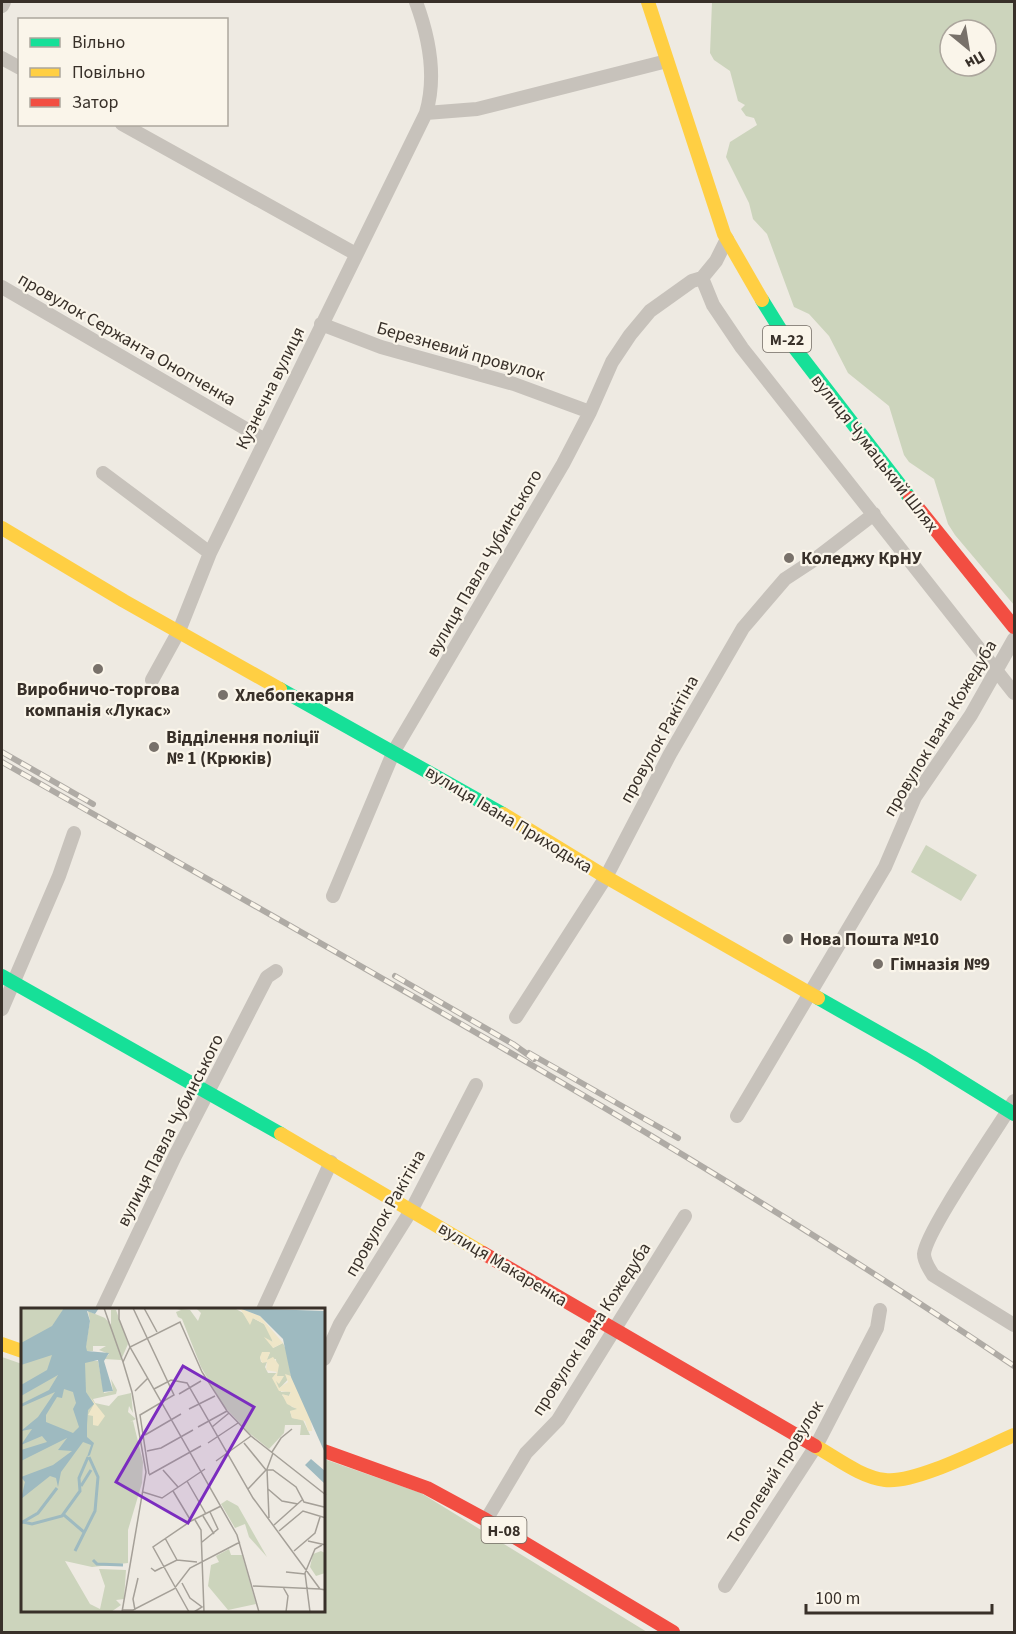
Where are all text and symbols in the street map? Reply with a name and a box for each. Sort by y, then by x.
legend [18,18,228,126]
north arrow [938,18,998,78]
text: Вільно [72,30,125,55]
text: Пн [961,46,989,75]
text: Повільно [72,60,145,85]
text: Затор [72,90,119,115]
street label: провулок Сержанта Онопченка [13,267,240,412]
street label: Березневий провулок [374,315,548,387]
street label: Кузнечна вулиця [230,323,311,454]
road number: М-22 [763,326,811,352]
street label: вулиця Чумацький Шлях [805,369,944,537]
street label: вулиця Павла Чубинського [420,465,549,662]
place label: Коледжу КрНУ [801,546,923,571]
marker: Коледжу КрНУ [782,551,796,565]
street label: провулок Івана Кожедуба [878,635,1003,821]
marker: Виробничо-торгова компанія «Лукас» [91,662,105,676]
street label: провулок Ракітіна [614,671,705,808]
place label: Виробничо-торгова компанія «Лукас» [16,677,180,723]
place label: Хлебопекарня [235,683,354,708]
marker: Хлебопекарня [216,688,230,702]
place label: Відділення поліції № 1 (Крюків) [166,725,320,771]
marker: Відділення поліції № 1 (Крюків) [147,740,161,754]
street label: вулиця Івана Приходька [420,759,597,879]
place label: Нова Пошта №10 [800,927,939,952]
marker: Нова Пошта №10 [781,932,795,946]
place label: Гімназія №9 [890,952,990,977]
marker: Гімназія №9 [871,957,885,971]
street label: вулиця Павла Чубинського [111,1030,230,1231]
street label: провулок Ракітіна [339,1145,432,1281]
street label: вулиця Макаренка [433,1216,572,1313]
street label: провулок Івана Кожедуба [526,1238,657,1421]
inset map [21,1308,326,1613]
street label: Тополевий провулок [721,1396,830,1549]
road number: Н-08 [482,1517,526,1543]
scale bar [806,1577,992,1615]
text: 100 m [815,1586,860,1611]

